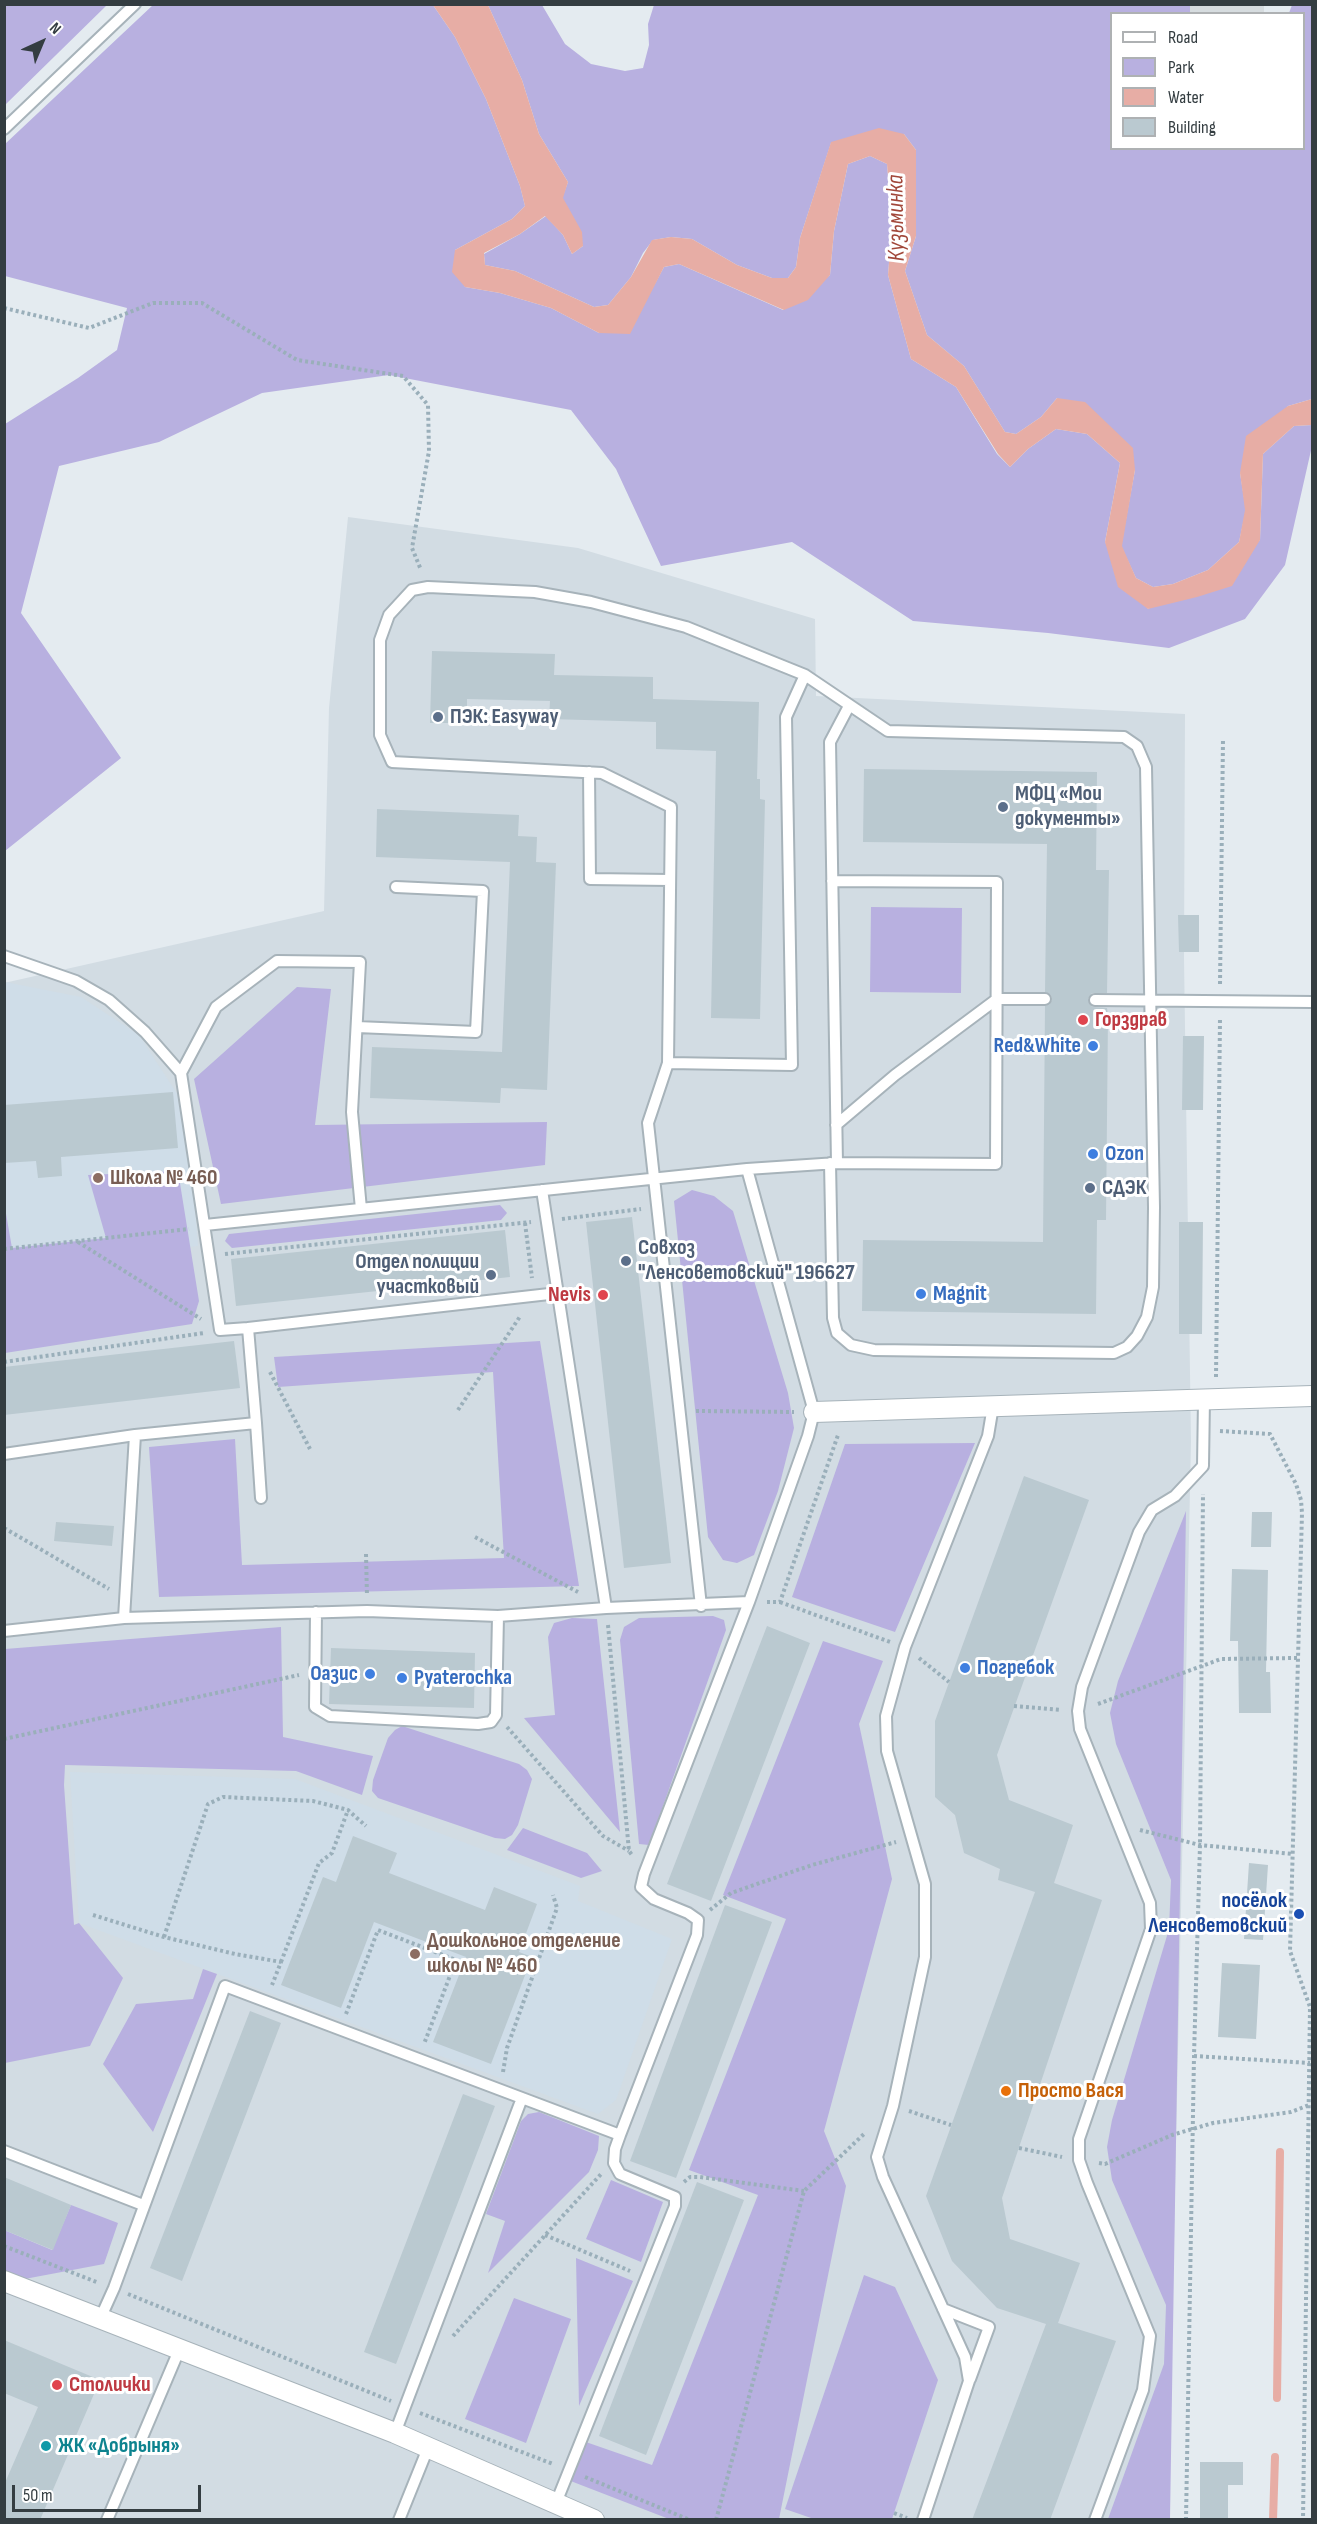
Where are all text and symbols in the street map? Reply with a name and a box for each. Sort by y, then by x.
north arrow [12,12,72,72]
legend [1110,12,1305,150]
text: N [45,19,65,38]
text: Road [1168,27,1198,48]
text: Park [1168,57,1194,78]
text: Water [1168,87,1204,108]
text: Building [1168,117,1216,138]
water label: Кузьминка [882,174,912,262]
place label: ПЭК: Easyway [450,704,559,730]
marker: ПЭК: Easyway [431,710,445,724]
place label: МФЦ «Мои документы» [1015,781,1121,832]
marker: МФЦ «Мои документы» [996,800,1010,814]
place label: Горздрав [1095,1007,1167,1033]
marker: Горздрав [1076,1013,1090,1027]
place label: Red&White [994,1033,1081,1059]
marker: Red&White [1086,1039,1100,1053]
place label: Ozon [1105,1141,1144,1167]
marker: Ozon [1086,1147,1100,1161]
place label: Школа № 460 [110,1165,218,1191]
marker: Школа № 460 [91,1171,105,1185]
place label: СДЭК [1102,1175,1146,1201]
marker: СДЭК [1083,1181,1097,1195]
place label: Совхоз "Ленсоветовский" 196627 [638,1235,855,1286]
place label: Отдел полиции участковый [355,1249,479,1300]
marker: Совхоз "Ленсоветовский" 196627 [619,1254,633,1268]
marker: Отдел полиции участковый [484,1268,498,1282]
place label: Magnit [933,1281,987,1307]
place label: Nevis [548,1282,591,1308]
marker: Magnit [914,1287,928,1301]
marker: Nevis [596,1288,610,1302]
place label: Погребок [977,1655,1054,1681]
place label: Оазис [310,1661,358,1687]
marker: Погребок [958,1661,972,1675]
place label: Pyaterochka [414,1665,512,1691]
marker: Оазис [363,1667,377,1681]
marker: Pyaterochka [395,1671,409,1685]
place label: посёлок Ленсоветовский [1148,1888,1287,1940]
marker: посёлок Ленсоветовский [1292,1907,1306,1921]
place label: Дошкольное отделение школы № 460 [427,1928,621,1980]
marker: Дошкольное отделение школы № 460 [408,1947,422,1961]
place label: Просто Вася [1018,2078,1124,2104]
marker: Просто Вася [999,2084,1013,2098]
place label: Столички [69,2372,151,2398]
marker: Столички [50,2378,64,2392]
place label: ЖК «Добрыня» [58,2433,180,2459]
marker: ЖК «Добрыня» [39,2439,53,2453]
scale bar [15,2473,204,2511]
text: 50 m [23,2485,53,2506]

